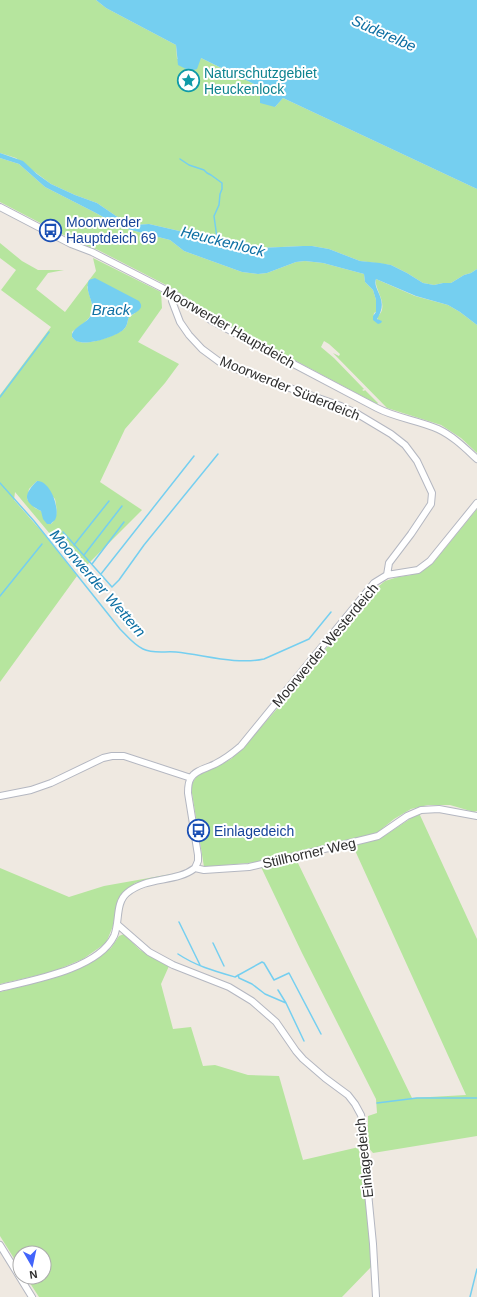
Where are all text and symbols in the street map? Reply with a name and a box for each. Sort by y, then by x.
water label: Süderelbe [349,11,419,55]
place label: Naturschutzgebiet Heuckenlock [204,65,317,97]
place icon: Naturschutzgebiet Heuckenlock [175,68,201,94]
place label: Moorwerder Hauptdeich 69 [66,214,157,246]
bus stop icon: Moorwerder Hauptdeich 69 [38,217,64,243]
water label: Heuckenlock [179,222,268,260]
street label: Moorwerder Hauptdeich [160,283,298,371]
water label: Brack [92,301,132,318]
street label: Moorwerder Süderdeich [218,353,362,423]
water label: Moorwerder Wettern [47,526,149,640]
street label: Moorwerder Westerdeich [269,580,381,710]
bus stop icon: Einlagedeich [185,818,211,844]
place label: Einlagedeich [214,823,294,839]
street label: Stillhorner Weg [261,834,357,872]
street label: Einlagedeich [352,1117,376,1199]
north arrow [12,1245,52,1285]
text: N [29,1268,38,1281]

